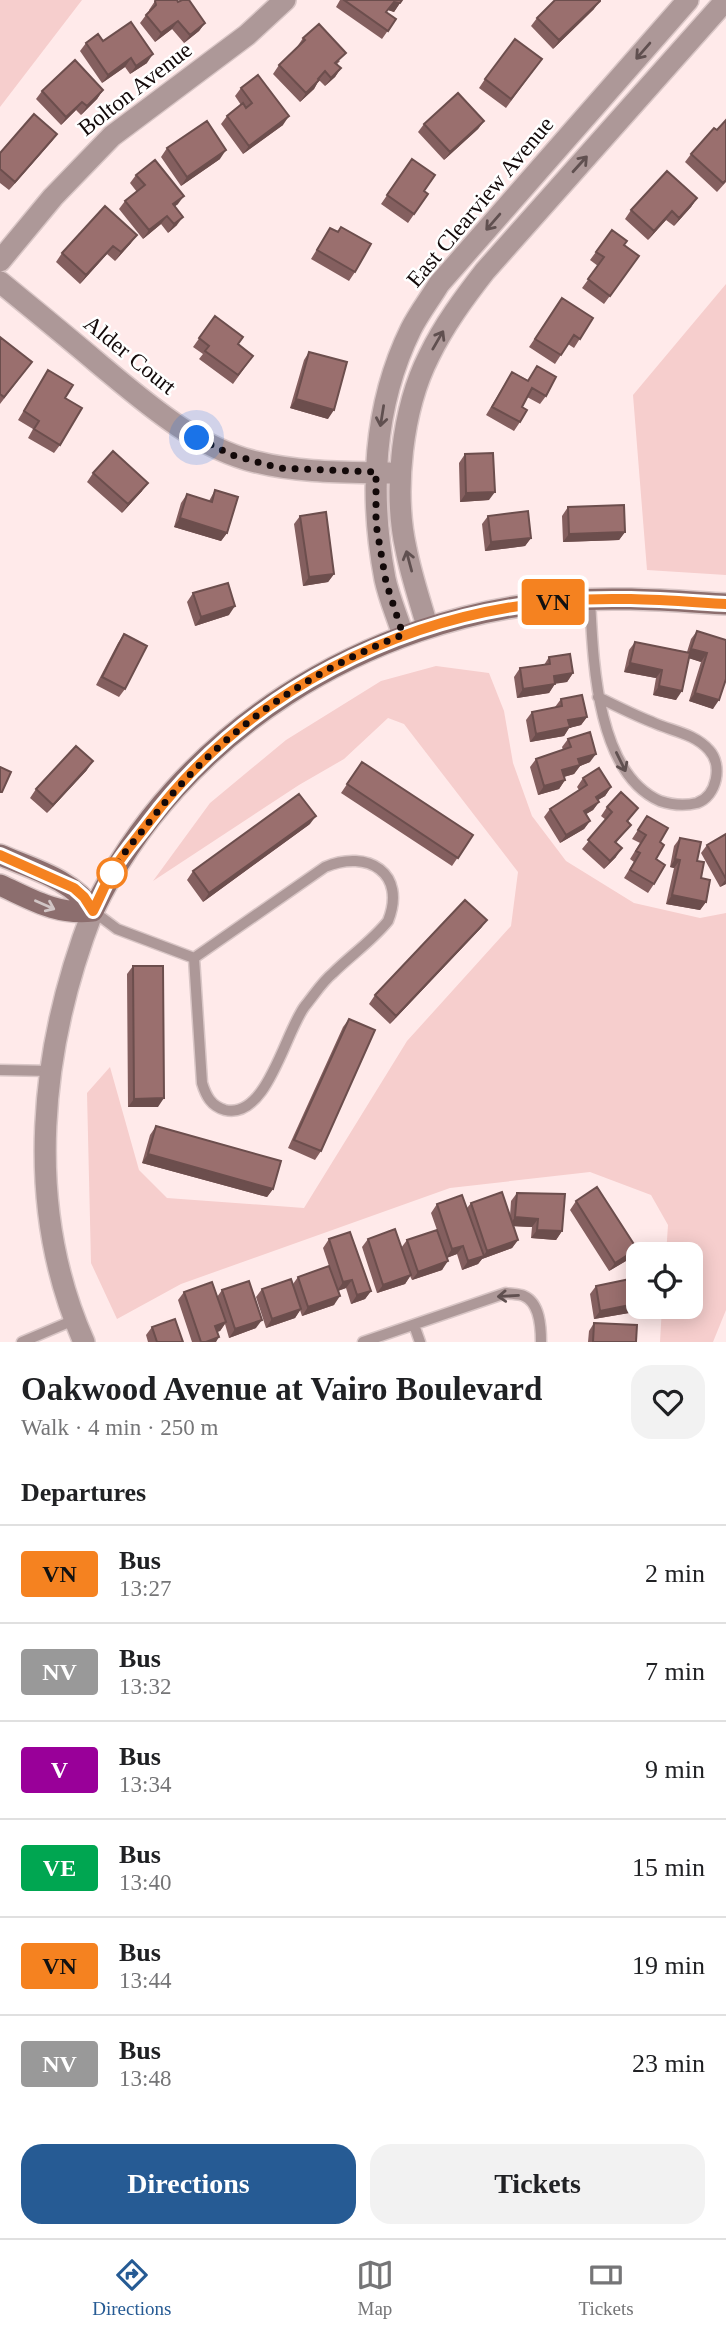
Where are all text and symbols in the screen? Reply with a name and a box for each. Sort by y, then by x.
street label: Bolton Avenue [73,37,197,141]
one-way arrow [635,42,651,60]
street label: East Clearview Avenue [402,112,558,292]
one-way arrow [572,156,589,173]
one-way arrow [485,213,501,231]
street label: Alder Court [79,311,181,400]
one-way arrow [432,330,445,351]
one-way arrow [375,404,388,427]
your location [179,420,214,455]
one-way arrow [402,550,415,572]
line badge: VN [522,579,584,625]
text: VN [536,589,570,615]
one-way arrow [615,751,628,772]
unlabelled marker [97,858,127,888]
one-way arrow [34,899,55,913]
map controls [626,1242,703,1319]
button: locate [626,1242,703,1319]
one-way arrow [497,1289,520,1302]
button: heart [631,1365,705,1439]
text: Oakwood Avenue at Vairo Boulevard [21,1371,542,1407]
text: Walk · 4 min · 250 m [21,1415,218,1440]
text: Departures [21,1478,146,1507]
text: Bus [119,1546,161,1575]
text: 2 min [645,1559,705,1588]
text: VN [42,1561,77,1587]
text: 13:27 [119,1576,171,1601]
text: Bus [119,1644,161,1673]
text: 7 min [645,1657,705,1686]
text: NV [42,1659,77,1685]
text: 13:32 [119,1674,171,1699]
text: Bus [119,1742,161,1771]
text: 9 min [645,1755,705,1784]
text: V [51,1757,68,1783]
text: 13:34 [119,1772,171,1797]
text: Bus [119,1840,161,1869]
text: 15 min [632,1853,705,1882]
text: VE [43,1855,76,1881]
text: 13:40 [119,1870,171,1895]
text: Bus [119,1938,161,1967]
text: 19 min [632,1951,705,1980]
text: VN [42,1953,77,1979]
text: 13:44 [119,1968,171,1993]
text: Bus [119,2036,161,2065]
text: 23 min [632,2049,705,2078]
text: NV [42,2051,77,2077]
text: 13:48 [119,2066,171,2091]
button: Directions [21,2144,356,2224]
button: Tickets [370,2144,705,2224]
tab: Directions [92,2256,171,2320]
tab: Map [356,2256,394,2320]
tab: Tickets [578,2256,634,2320]

